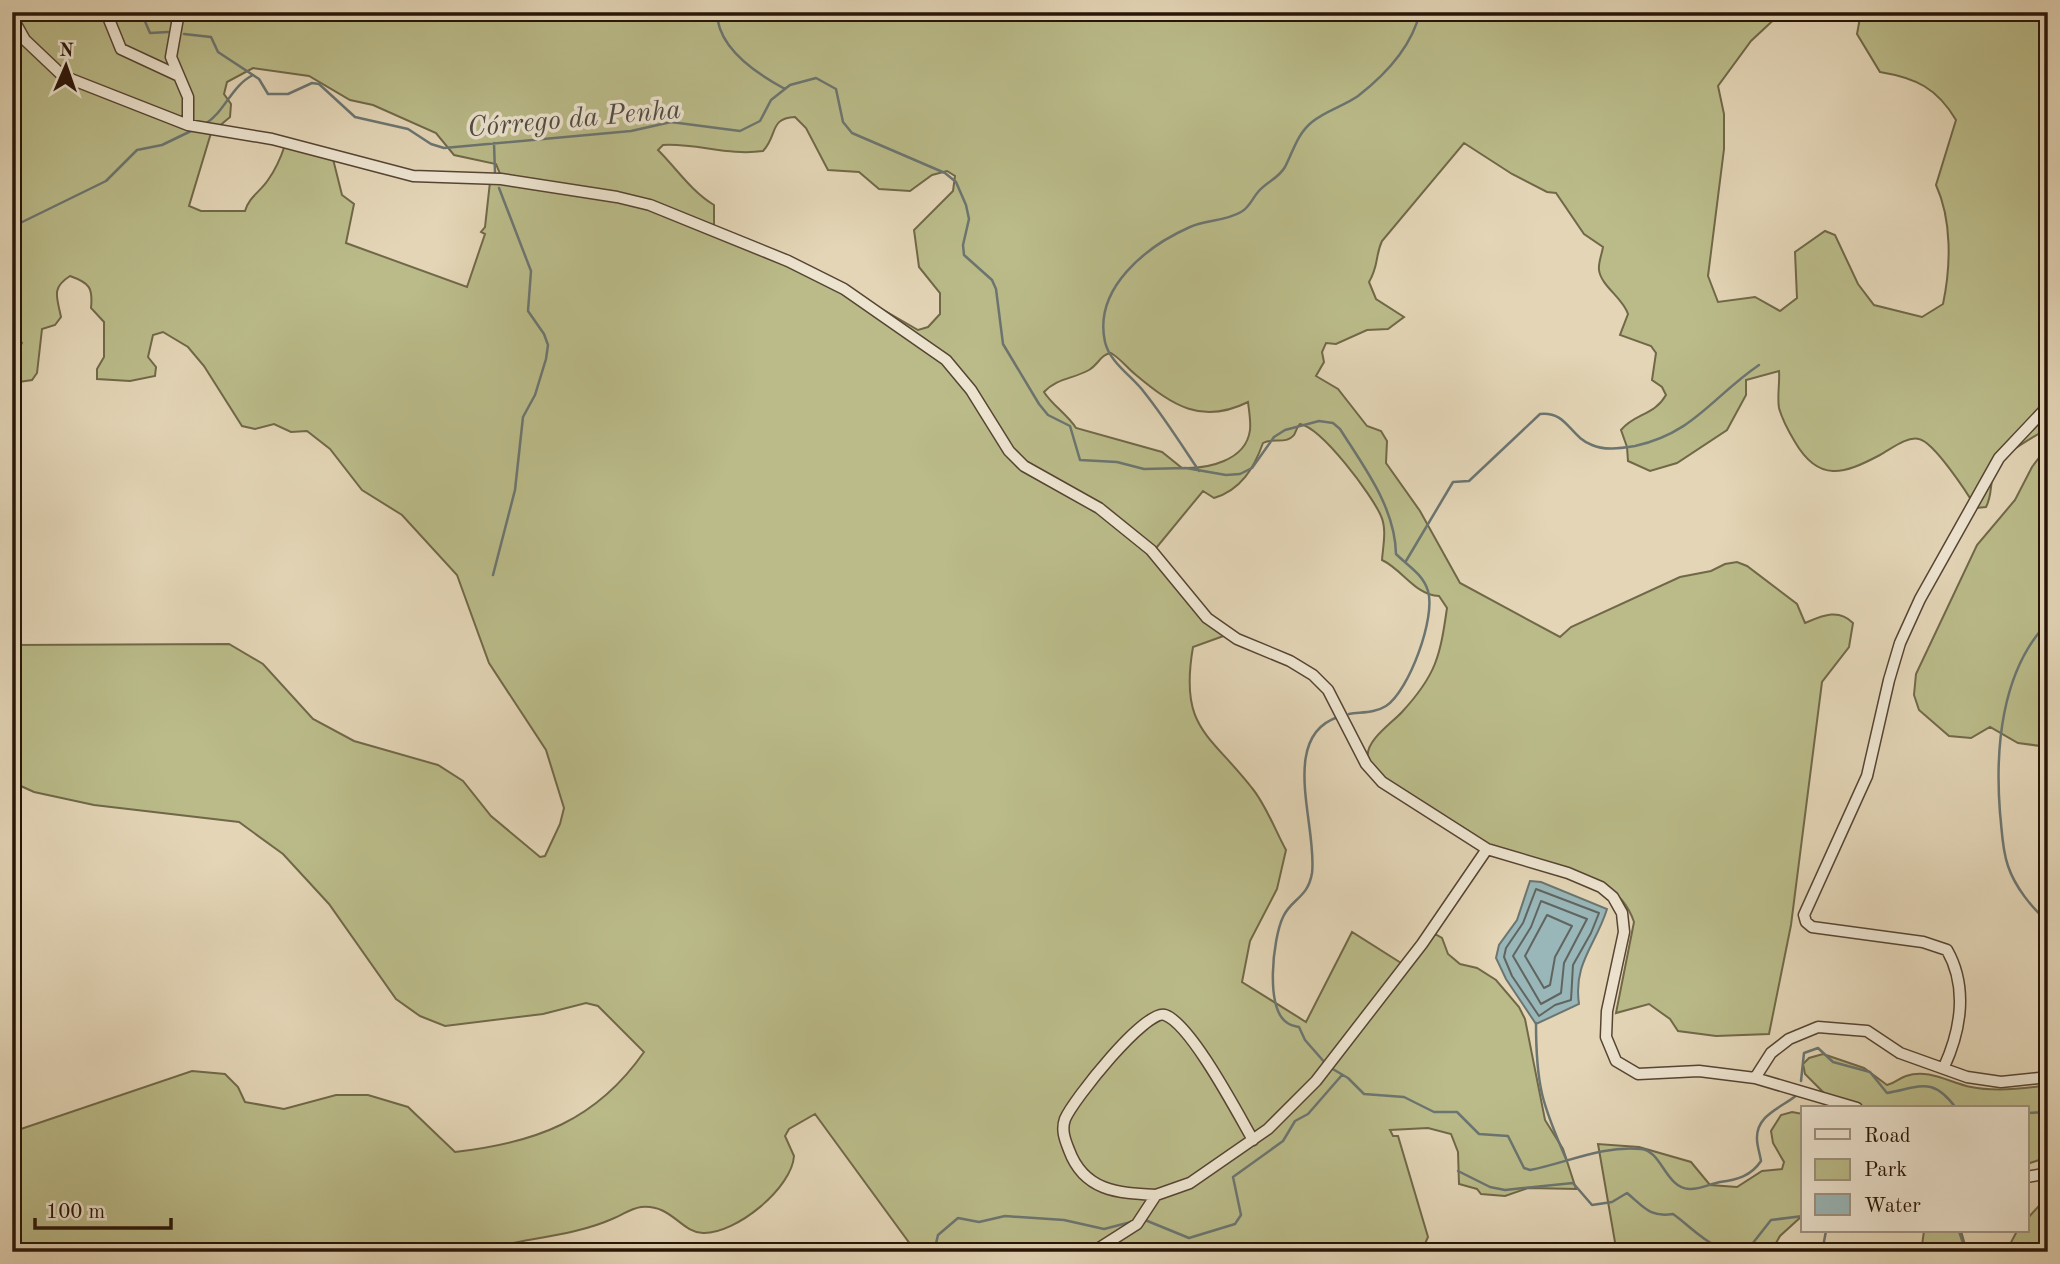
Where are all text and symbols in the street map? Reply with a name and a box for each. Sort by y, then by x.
north arrow [32,32,102,102]
text: N [59,42,75,61]
water label: Córrego da Penha [466,97,682,143]
legend [1801,1106,2028,1232]
text: Road [1864,1126,1911,1147]
text: Park [1864,1160,1907,1181]
scale bar [35,1187,172,1231]
text: Water [1864,1196,1921,1217]
text: 100 m [46,1202,105,1223]

